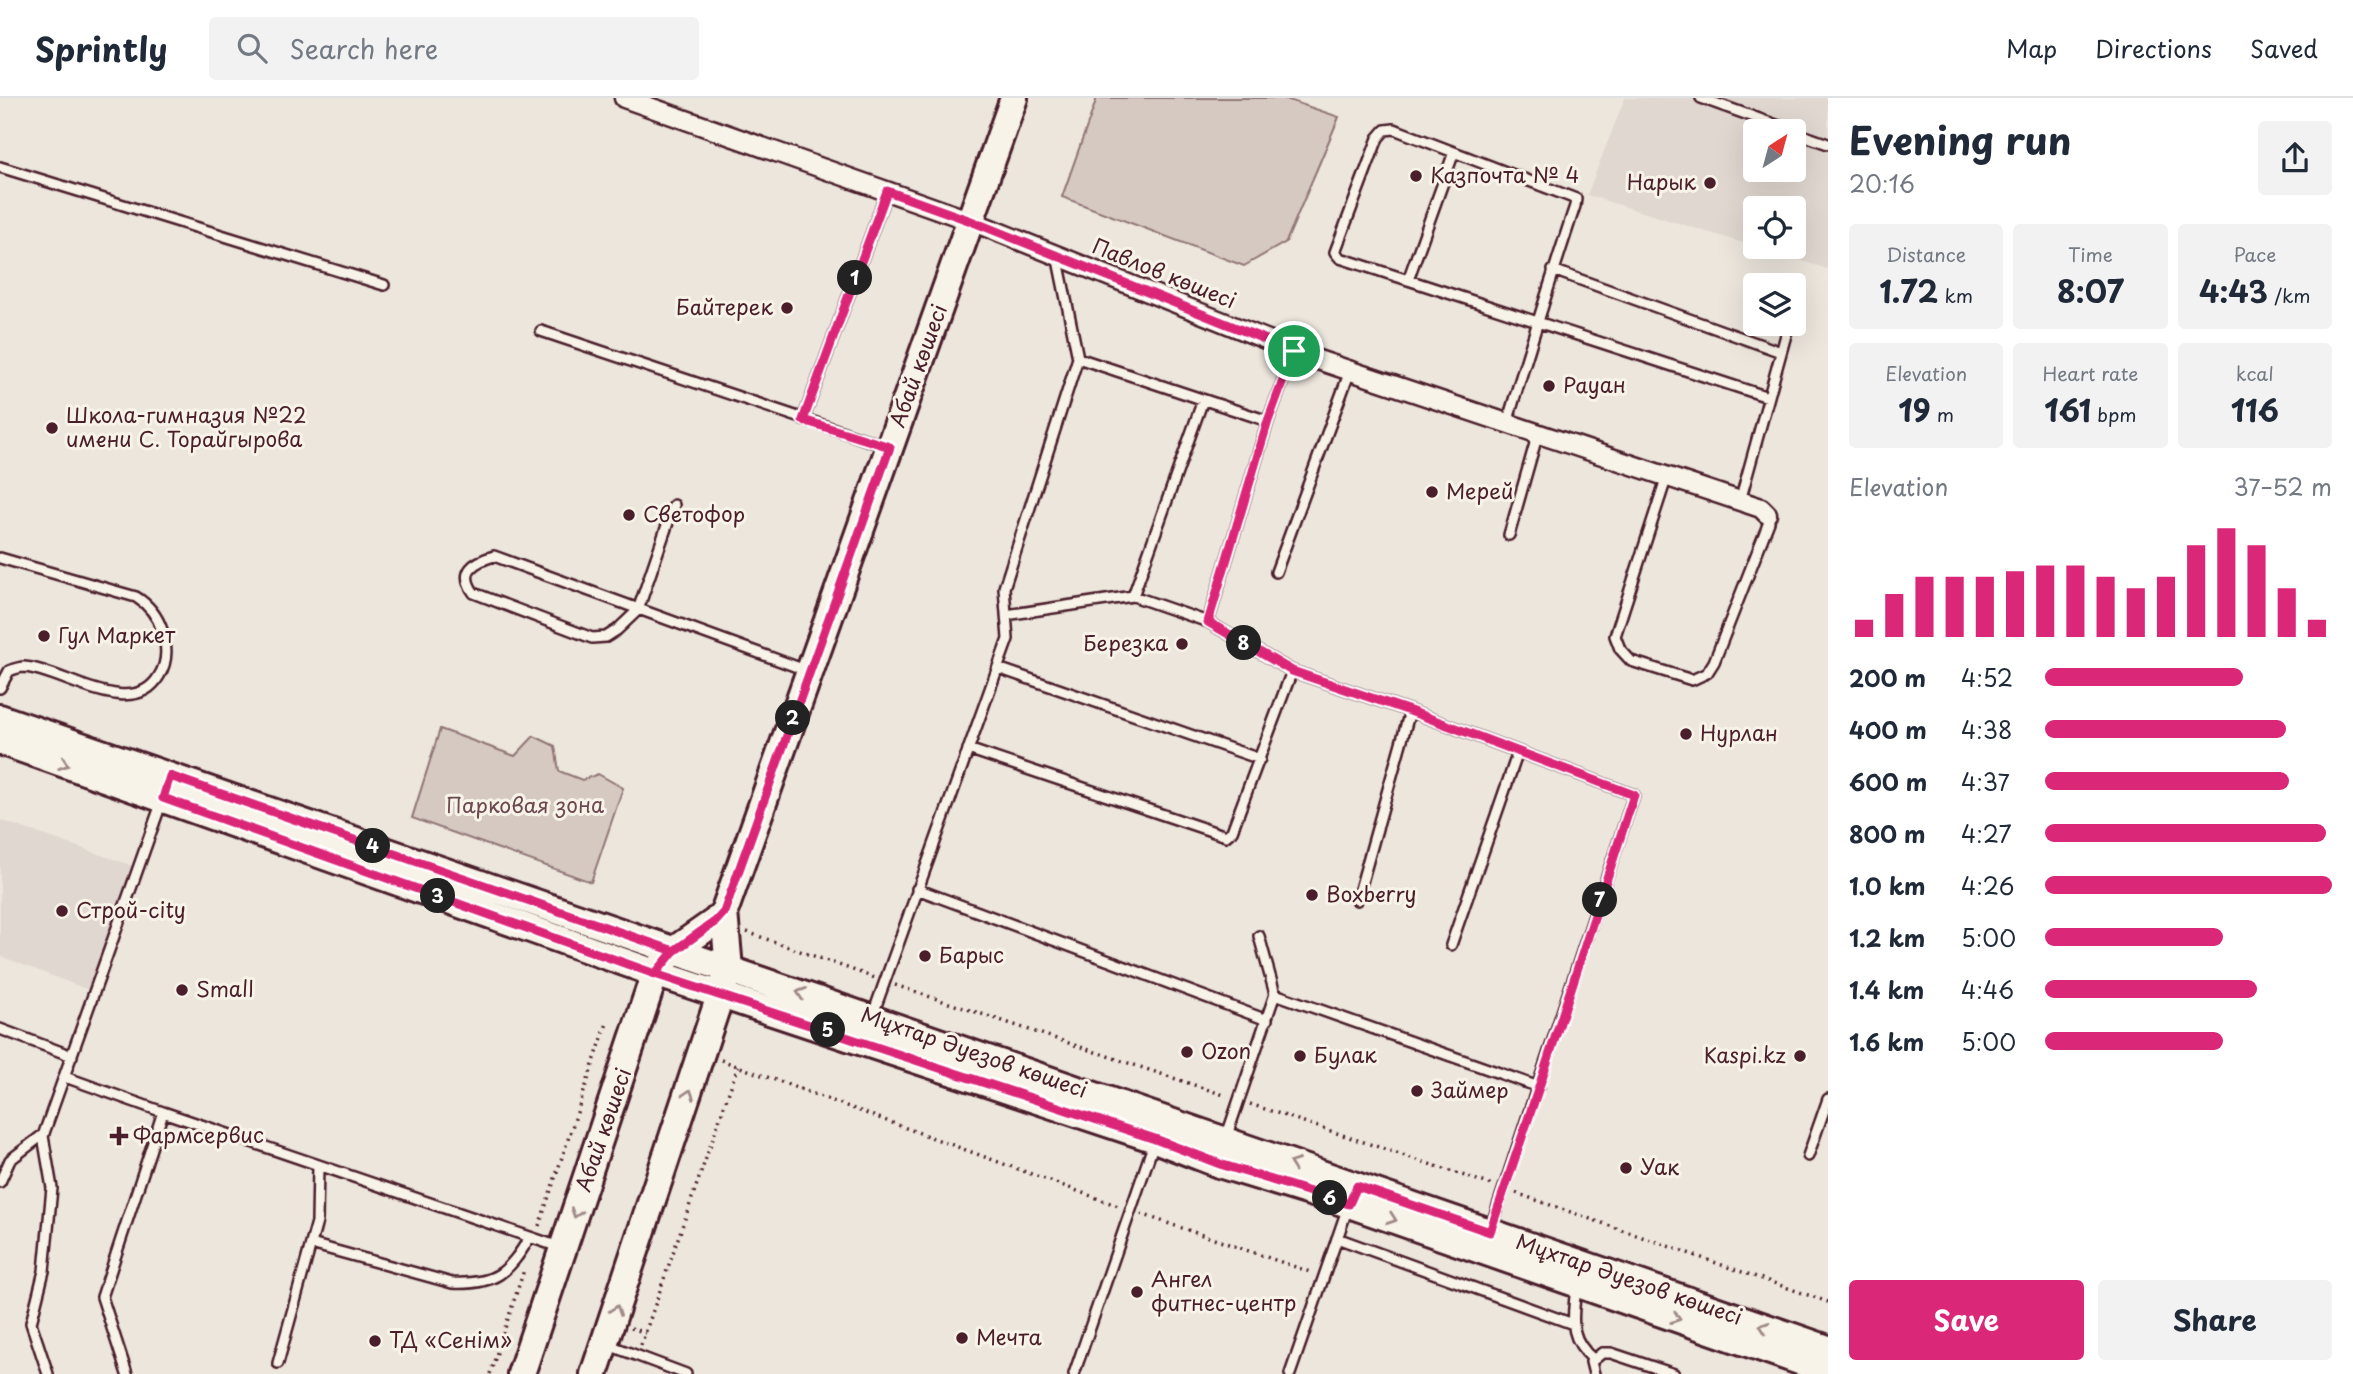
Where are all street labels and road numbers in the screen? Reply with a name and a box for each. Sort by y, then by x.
street label: Павлов көшесі [1088,229,1241,316]
street label: Абай көшесі [880,299,954,431]
street label: Мұхтар Әуезов көшесі [857,997,1092,1105]
street label: Абай көшесі [566,1063,638,1196]
street label: Мұхтар Әуезов көшесі [1512,1224,1747,1332]

